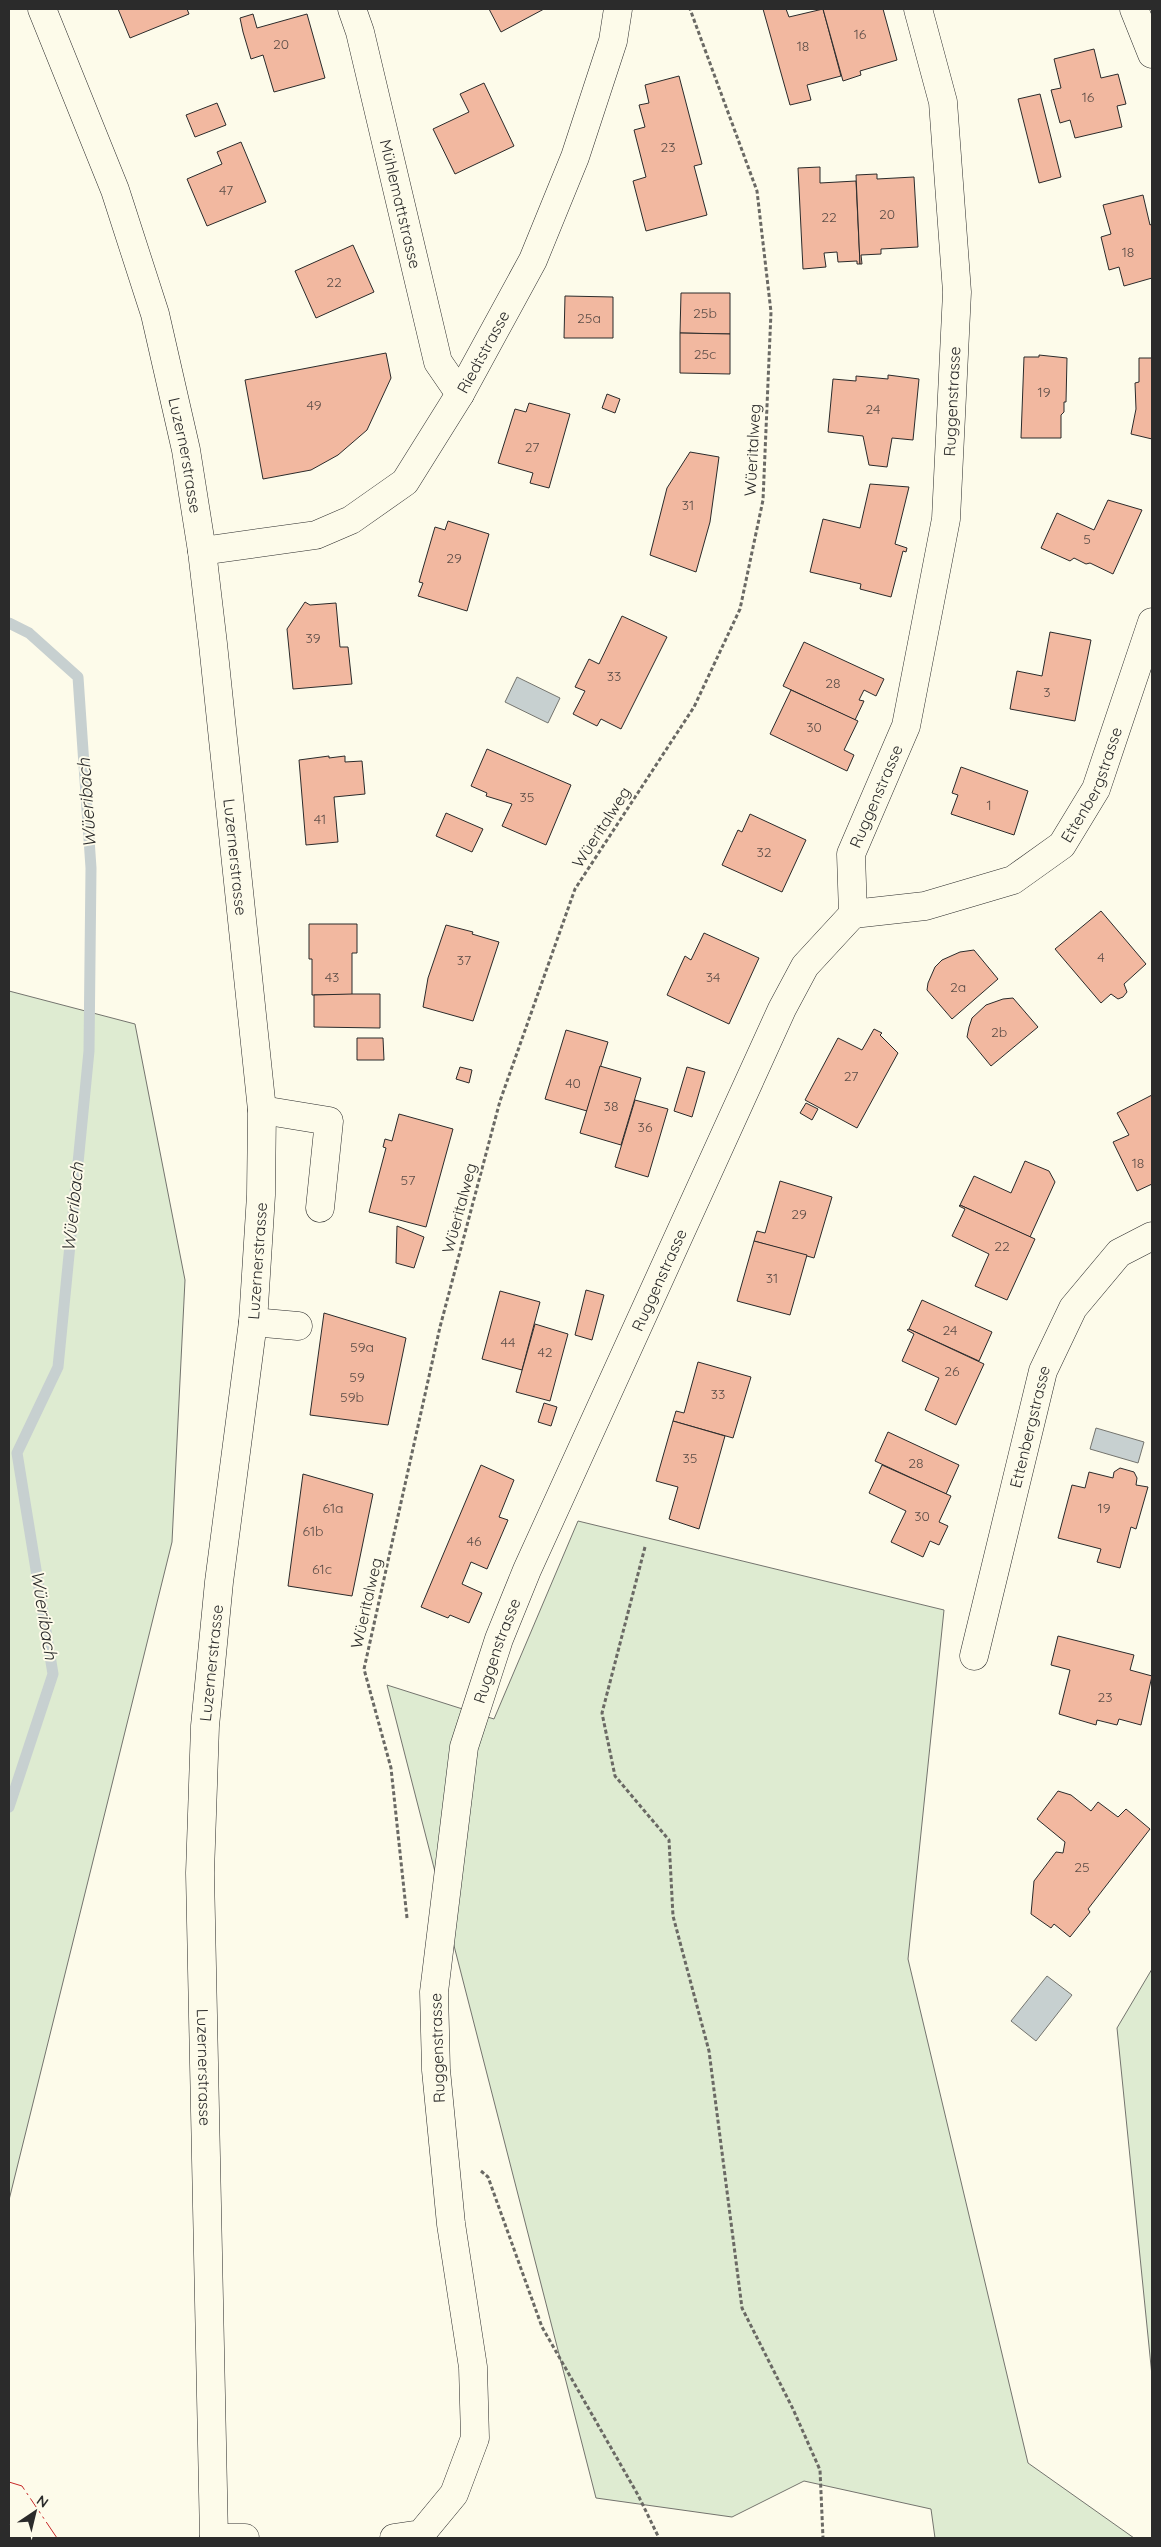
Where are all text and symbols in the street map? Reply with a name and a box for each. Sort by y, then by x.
house number: 16 [854,25,867,43]
house number: 20 [273,35,289,53]
house number: 18 [797,37,809,55]
house number: 16 [1082,88,1095,106]
street label: Mühlemattstrasse [376,137,426,271]
house number: 23 [660,138,676,156]
house number: 47 [219,181,233,199]
house number: 20 [879,205,895,223]
house number: 22 [821,208,837,226]
house number: 18 [1122,243,1134,261]
house number: 22 [326,273,342,291]
house number: 25b [693,304,717,322]
street label: Riedtstrasse [452,307,514,397]
house number: 25a [577,309,601,327]
house number: 25c [694,345,716,363]
street label: Ruggenstrasse [939,346,964,457]
house number: 19 [1038,383,1051,401]
street label: Luzernerstrasse [164,395,206,515]
house number: 49 [307,396,322,414]
house number: 24 [866,400,880,418]
street label: Wüeritalweg [740,403,764,497]
house number: 27 [525,438,539,456]
house number: 31 [682,496,694,514]
house number: 5 [1083,530,1091,548]
house number: 29 [446,549,462,567]
house number: 39 [305,629,321,647]
house number: 33 [607,667,621,685]
house number: 28 [825,674,841,692]
house number: 3 [1043,683,1051,701]
house number: 30 [806,718,822,736]
street label: Ettenbergstrasse [1056,724,1126,846]
street label: Ruggenstrasse [845,742,907,851]
water label: Wüeribach [72,757,101,849]
street label: Wüeritalweg [567,783,635,871]
house number: 35 [520,788,534,806]
house number: 1 [986,796,992,814]
street label: Luzernerstrasse [219,797,251,916]
house number: 41 [314,810,326,828]
house number: 32 [756,843,772,861]
house number: 4 [1097,948,1105,966]
house number: 37 [457,951,471,969]
house number: 43 [325,968,339,986]
house number: 34 [706,968,720,986]
house number: 2a [950,978,966,996]
house number: 2b [991,1023,1007,1041]
house number: 27 [844,1067,858,1085]
house number: 40 [565,1074,581,1092]
house number: 38 [604,1097,618,1115]
house number: 36 [638,1118,653,1136]
house number: 18 [1132,1154,1144,1172]
water label: Wüeribach [56,1160,89,1253]
street label: Wüeritalweg [437,1161,481,1255]
house number: 57 [401,1171,415,1189]
street label: Luzernerstrasse [243,1202,271,1320]
house number: 29 [791,1205,807,1223]
street label: Ruggenstrasse [627,1226,691,1334]
house number: 22 [994,1237,1010,1255]
house number: 31 [766,1269,778,1287]
house number: 24 [943,1321,957,1339]
house number: 44 [501,1333,515,1351]
house number: 59a [350,1338,374,1356]
house number: 42 [537,1343,553,1361]
house number: 26 [944,1362,960,1380]
street label: Ettenbergstrasse [1005,1362,1054,1490]
house number: 59 [349,1368,365,1386]
house number: 33 [711,1385,725,1403]
house number: 59b [340,1388,364,1406]
house number: 35 [683,1449,697,1467]
house number: 28 [908,1454,924,1472]
house number: 61a [322,1499,344,1517]
house number: 19 [1098,1499,1111,1517]
house number: 30 [914,1507,930,1525]
house number: 61b [302,1522,324,1540]
house number: 46 [467,1532,482,1550]
street label: Wüeritalweg [346,1556,386,1650]
house number: 61c [312,1560,332,1578]
water label: Wüeribach [26,1569,63,1662]
street label: Ruggenstrasse [469,1595,525,1706]
street label: Luzernerstrasse [195,1604,227,1722]
house number: 23 [1097,1688,1113,1706]
house number: 25 [1074,1858,1090,1876]
street label: Ruggenstrasse [425,1993,449,2103]
street label: Luzernerstrasse [193,2008,215,2126]
north arrow [10,2487,60,2537]
text: N [33,2491,52,2512]

